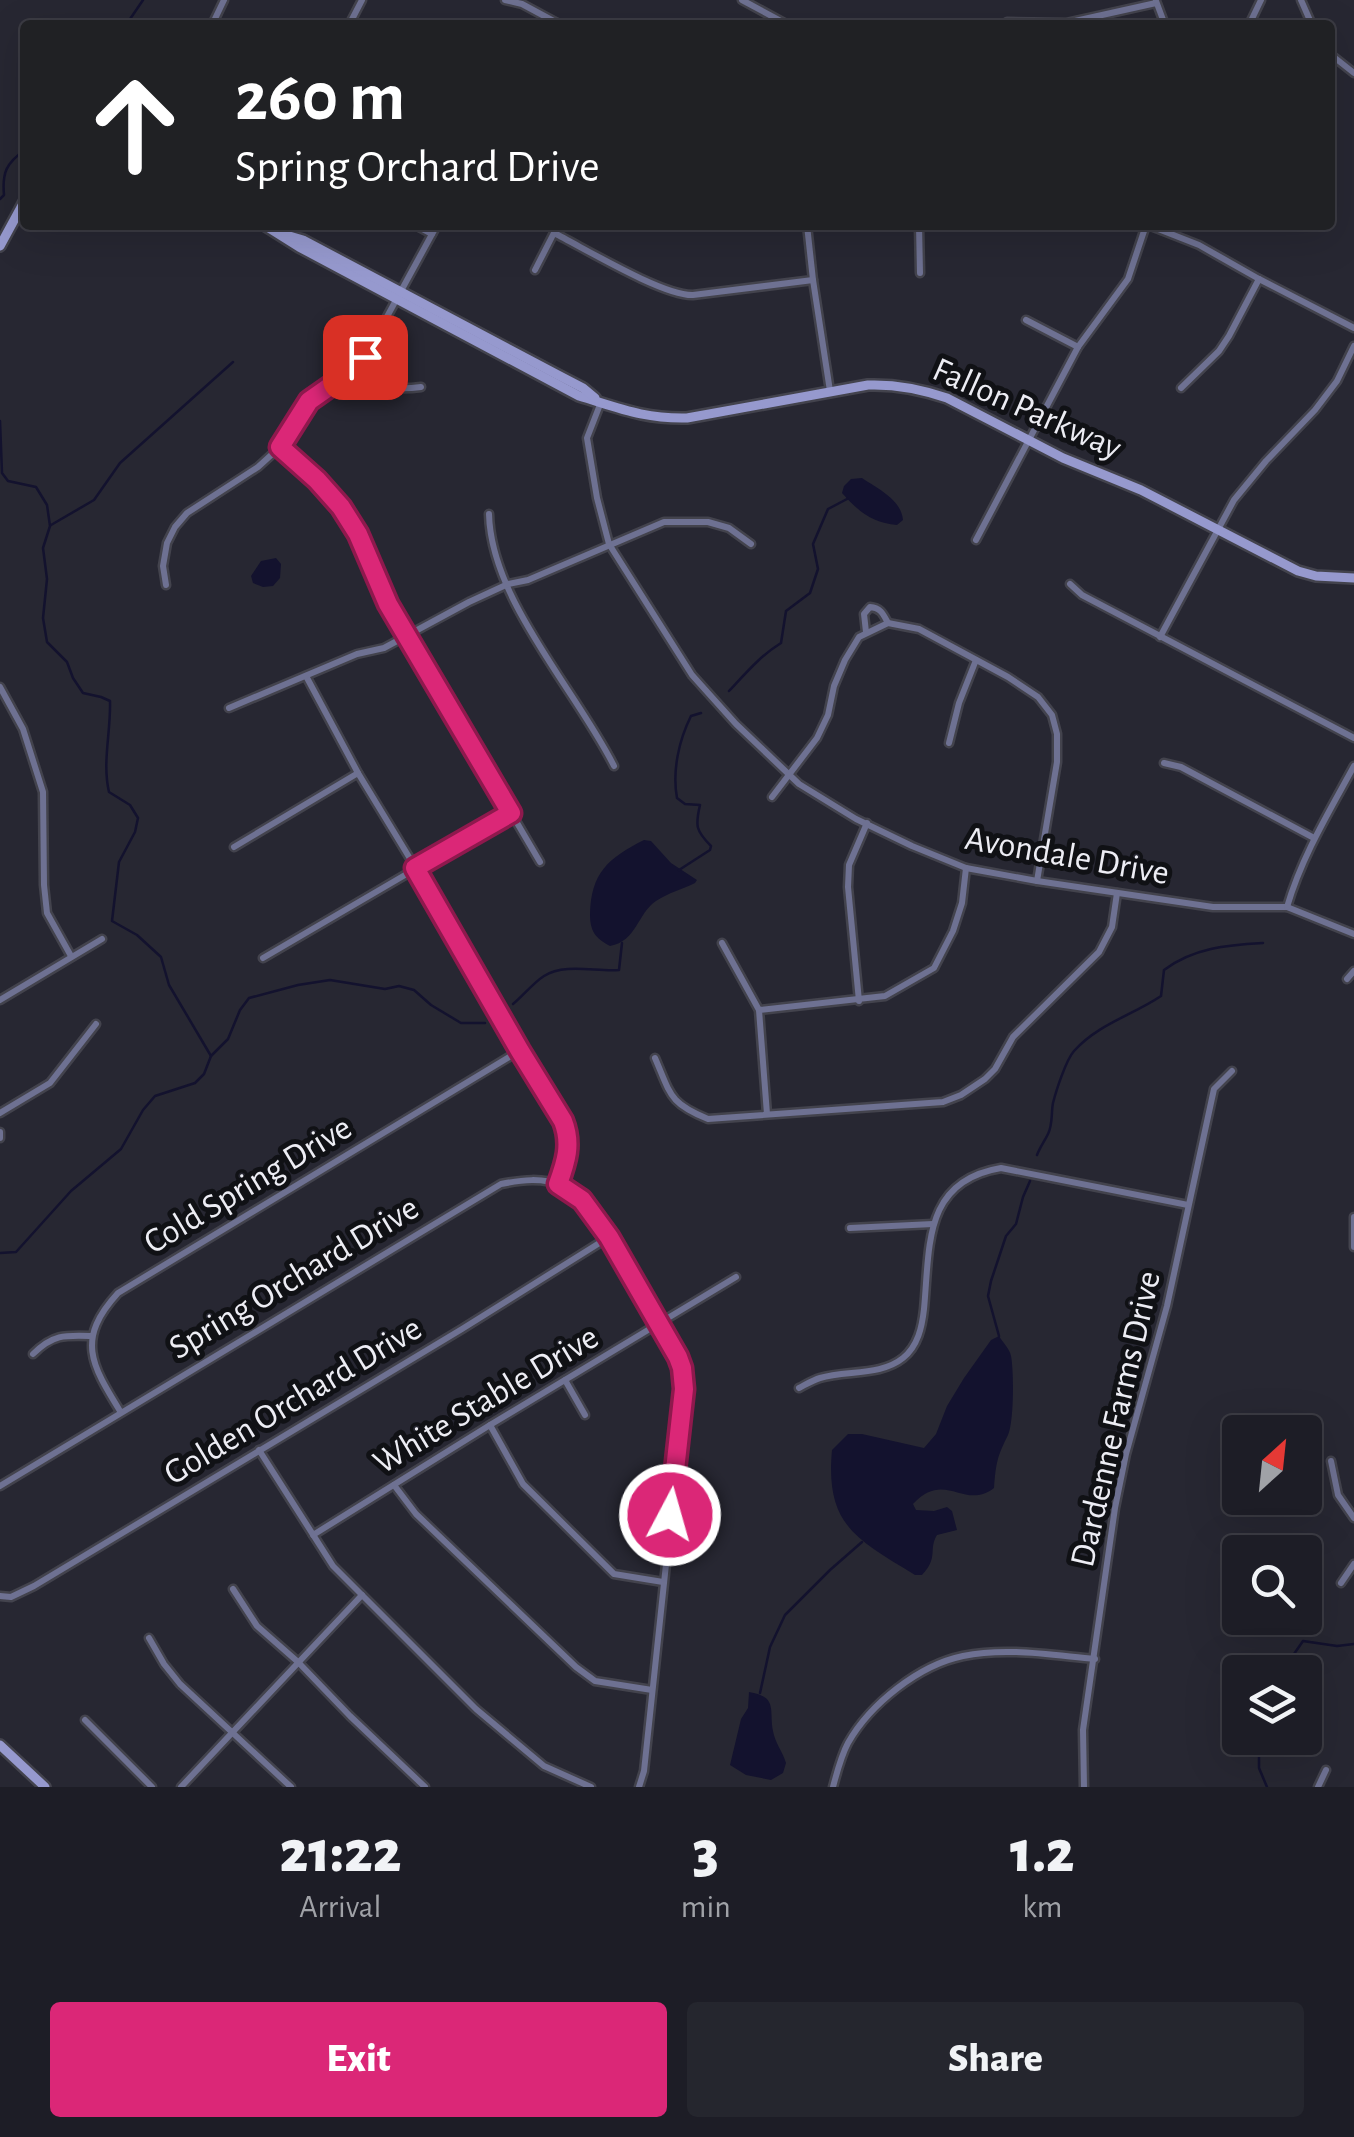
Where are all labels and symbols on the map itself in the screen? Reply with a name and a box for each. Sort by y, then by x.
pin [323,315,408,400]
street label: Fallon Parkway [927,352,1127,466]
street label: Avondale Drive [962,821,1172,891]
street label: Cold Spring Drive [138,1110,358,1260]
street label: Spring Orchard Drive [163,1190,425,1366]
street label: Dardenne Farms Drive [1065,1268,1167,1570]
street label: Golden Orchard Drive [158,1310,428,1492]
street label: White Stable Drive [368,1319,604,1481]
north arrow [1222,1415,1322,1515]
position arrow [618,1463,722,1567]

